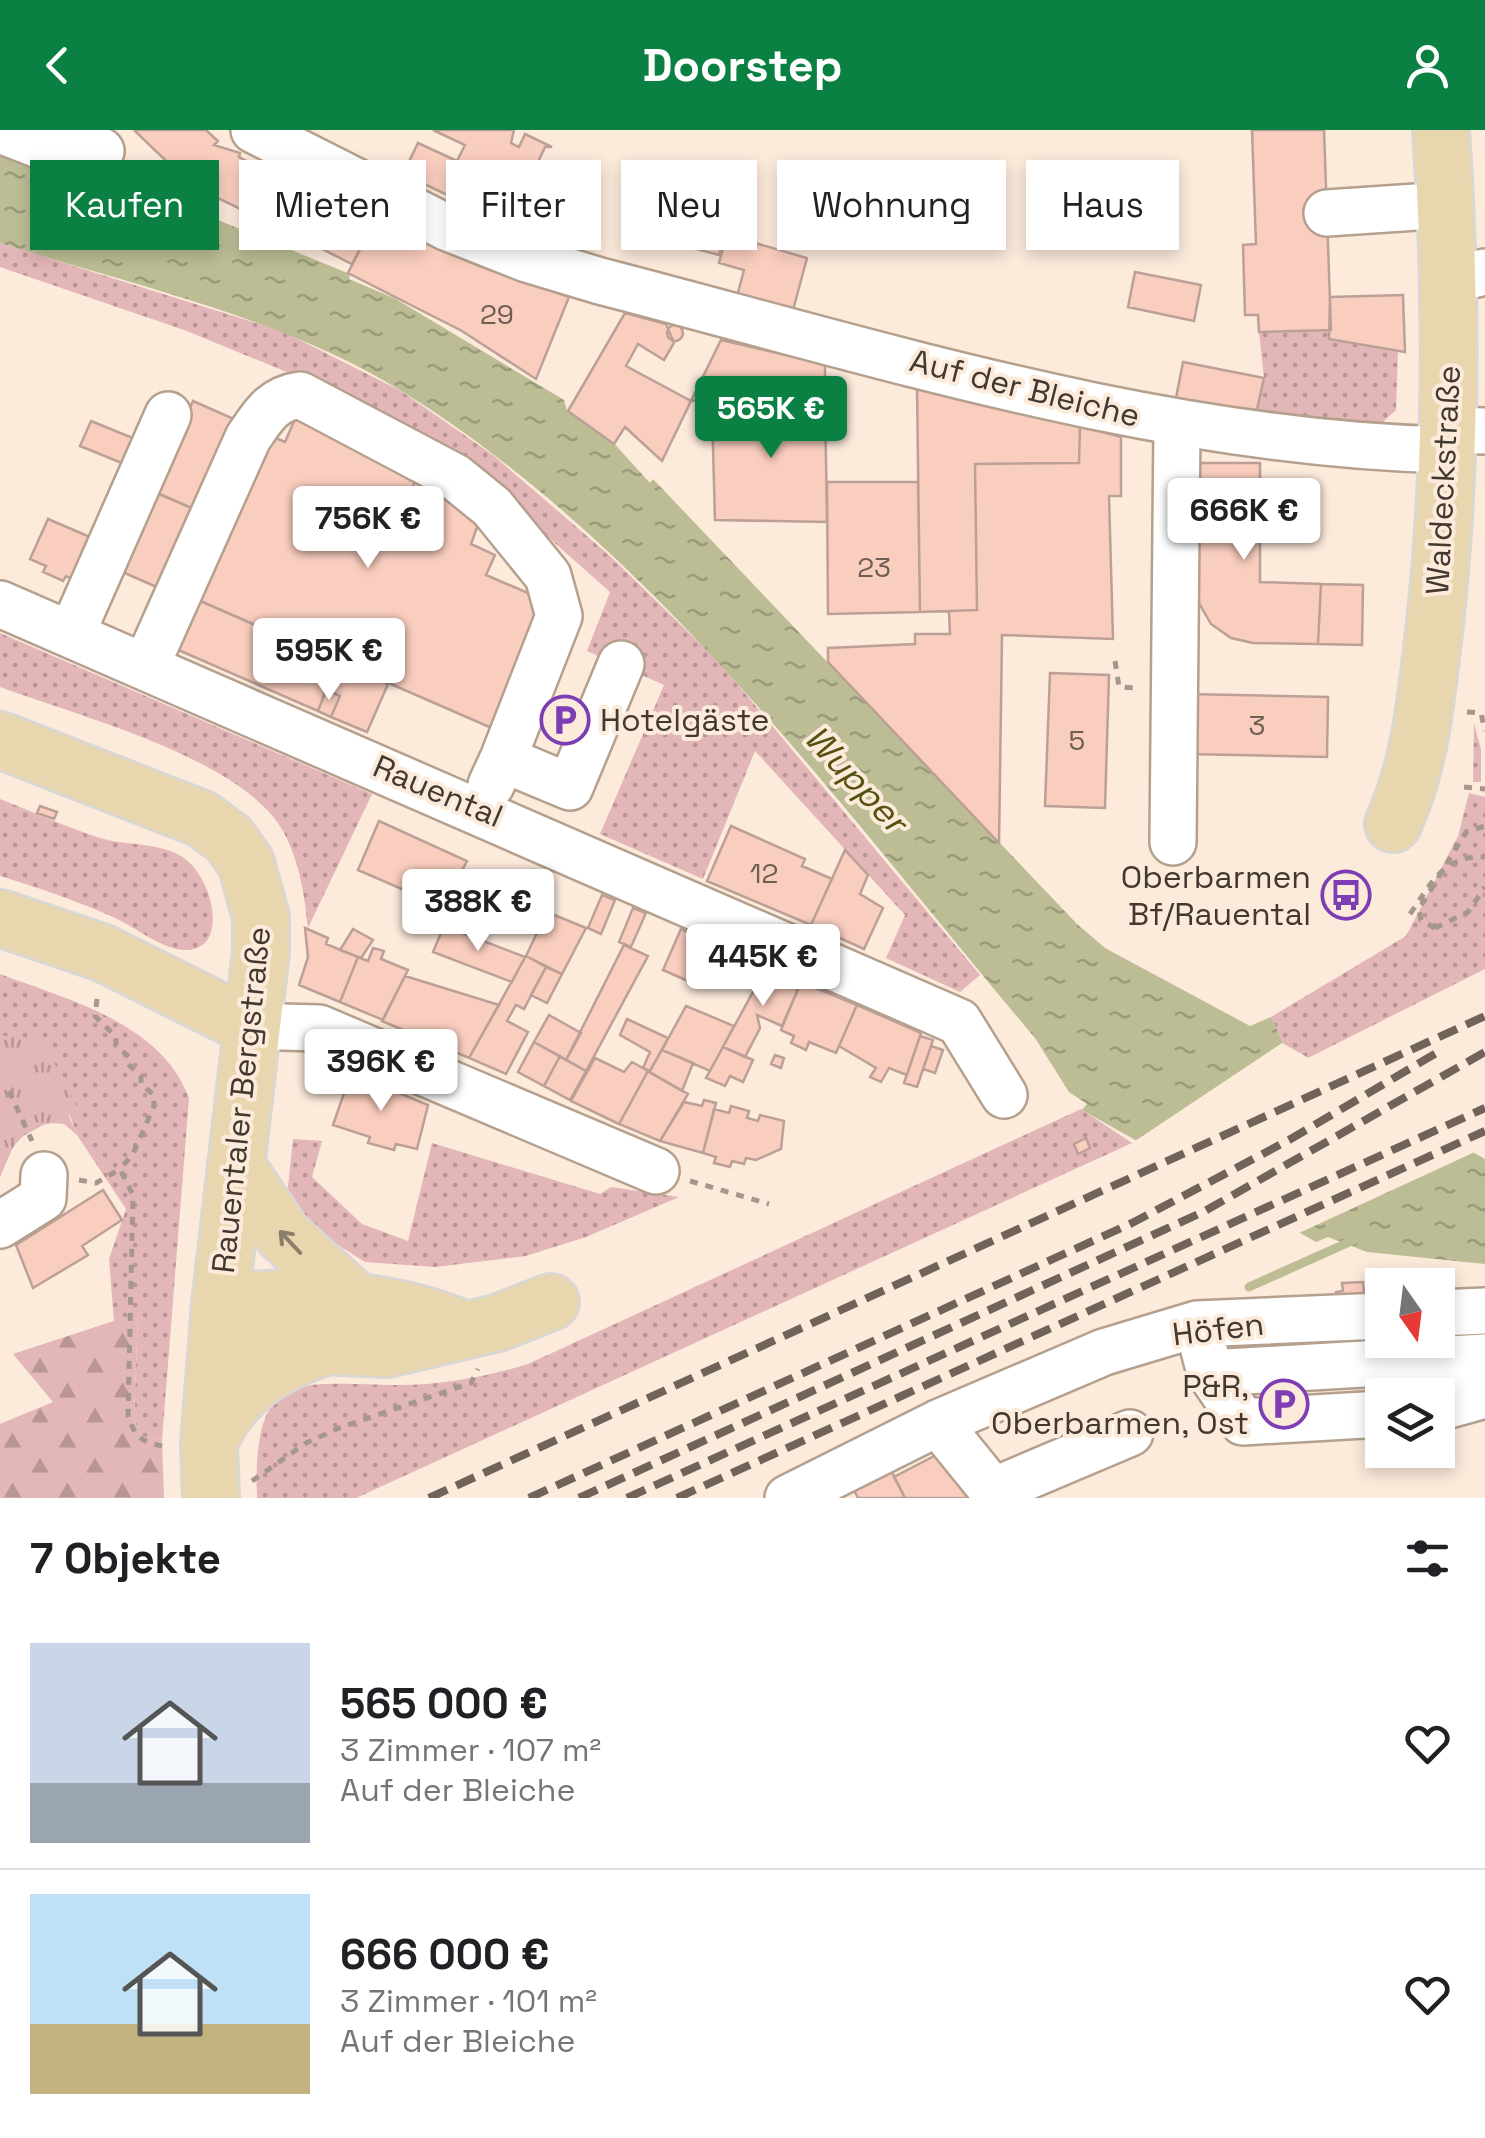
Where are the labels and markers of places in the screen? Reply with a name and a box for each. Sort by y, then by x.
pin: 565K € [690,376,852,461]
pin: 666K € [1163,478,1325,563]
pin: 756K € [287,486,449,571]
pin: 595K € [248,618,410,703]
parking icon: Hotelgäste [539,694,591,746]
place label: Hotelgäste [600,700,769,740]
place label: Oberbarmen Bf/Rauental [1121,857,1311,934]
pin: 388K € [397,869,559,954]
bus stop icon: Oberbarmen Bf/Rauental [1320,869,1372,921]
pin: 445K € [682,924,844,1009]
pin: 396K € [300,1029,462,1114]
place label: P&R, Oberbarmen, Ost [991,1366,1249,1443]
parking icon: P&R, Oberbarmen, Ost [1258,1378,1310,1430]

